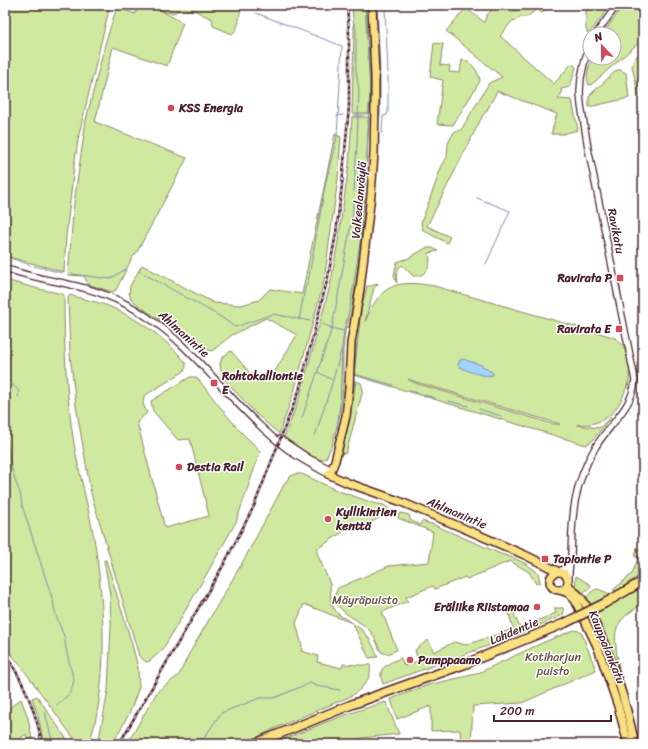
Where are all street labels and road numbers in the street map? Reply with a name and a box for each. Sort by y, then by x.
street label: Valkealanväylä [345,160,373,240]
street label: Ravikatu [601,206,631,256]
street label: Ahlmanintie [152,304,215,363]
street label: Ahlmanintie [423,490,490,536]
street label: Kauppalankatu [582,607,632,688]
street label: Lahdentie [486,611,542,651]

